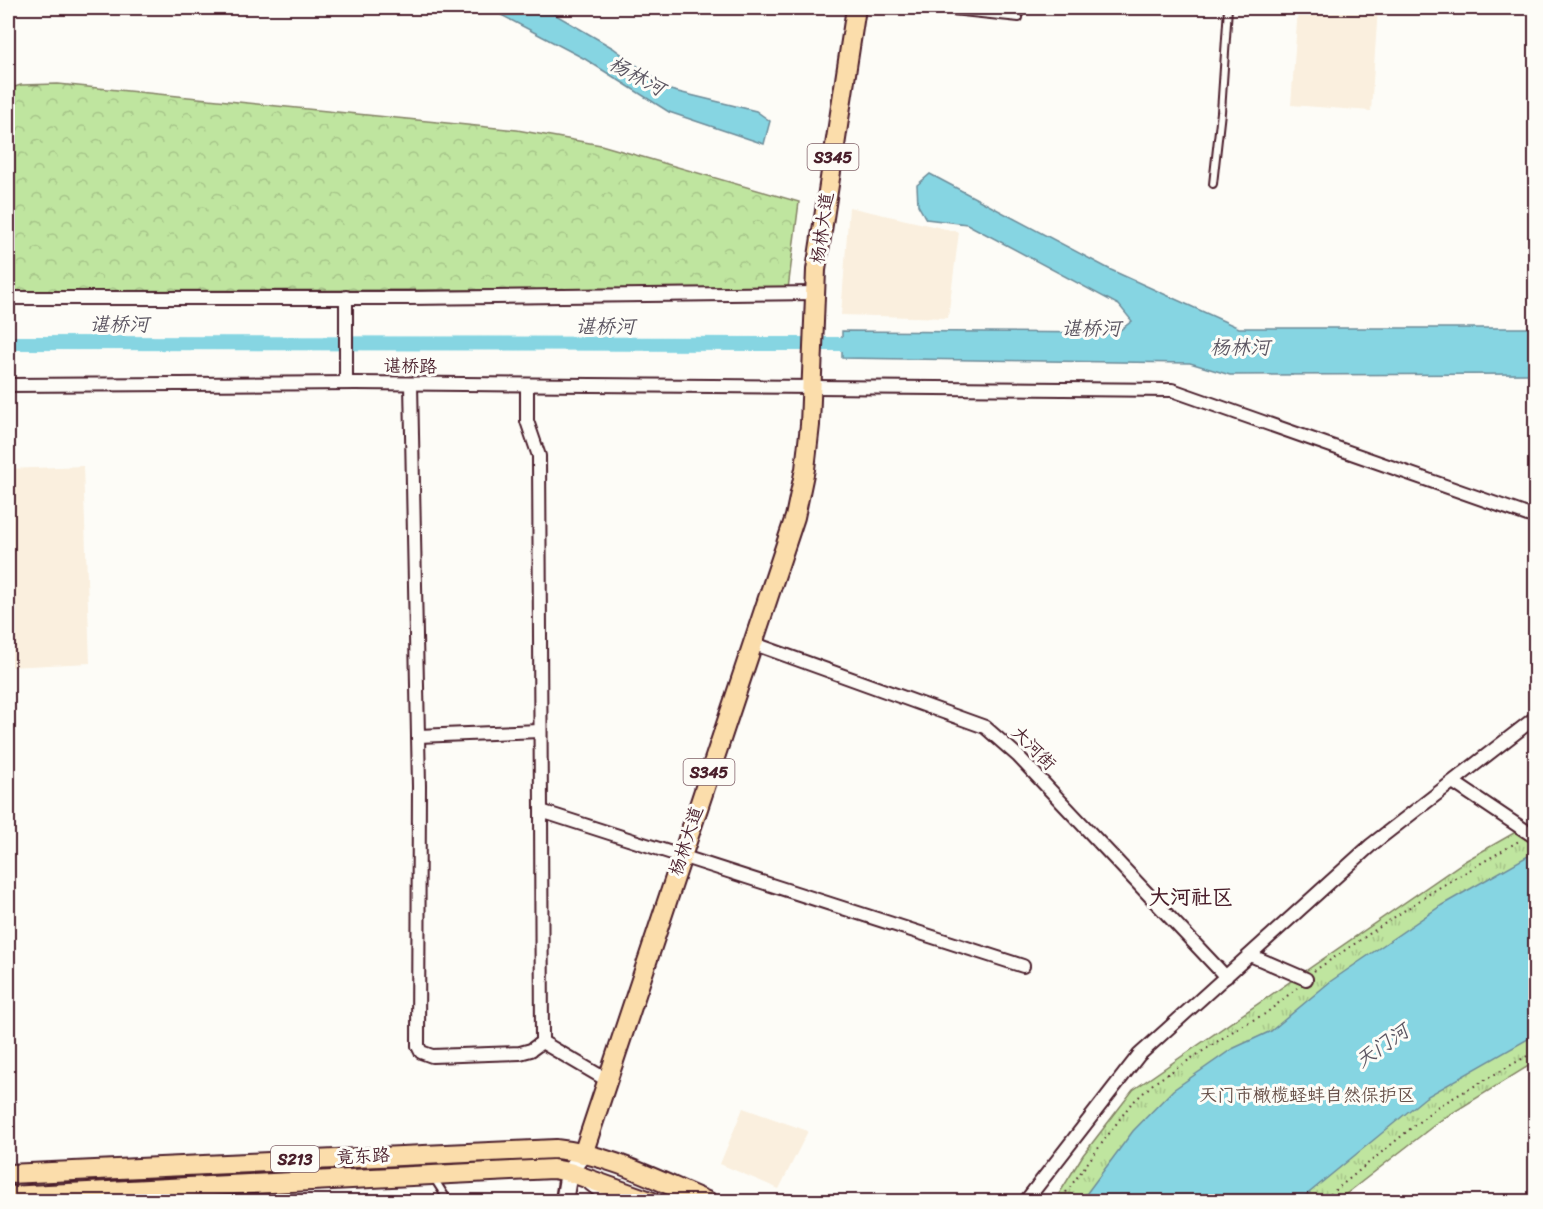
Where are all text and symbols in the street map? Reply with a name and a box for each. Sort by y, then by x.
water label: 杨林河 [602,46,674,107]
road number: S345 [808,144,858,170]
street label: 杨林大道 [801,190,843,266]
water label: 谌桥河 [89,307,152,342]
water label: 谌桥河 [575,309,638,344]
water label: 谌桥河 [1061,311,1124,346]
water label: 杨林河 [1210,330,1273,365]
street label: 谌桥路 [383,350,437,382]
street label: 大河街 [1004,718,1064,778]
road number: S345 [684,759,734,785]
street label: 杨林大道 [660,802,712,880]
district label: 大河社区 [1149,878,1233,916]
water label: 天门河 [1347,1013,1419,1078]
park label: 天门市橄榄蛏蚌自然保护区 [1199,1079,1415,1111]
street label: 竟东路 [335,1139,391,1173]
road number: S213 [271,1146,319,1172]

